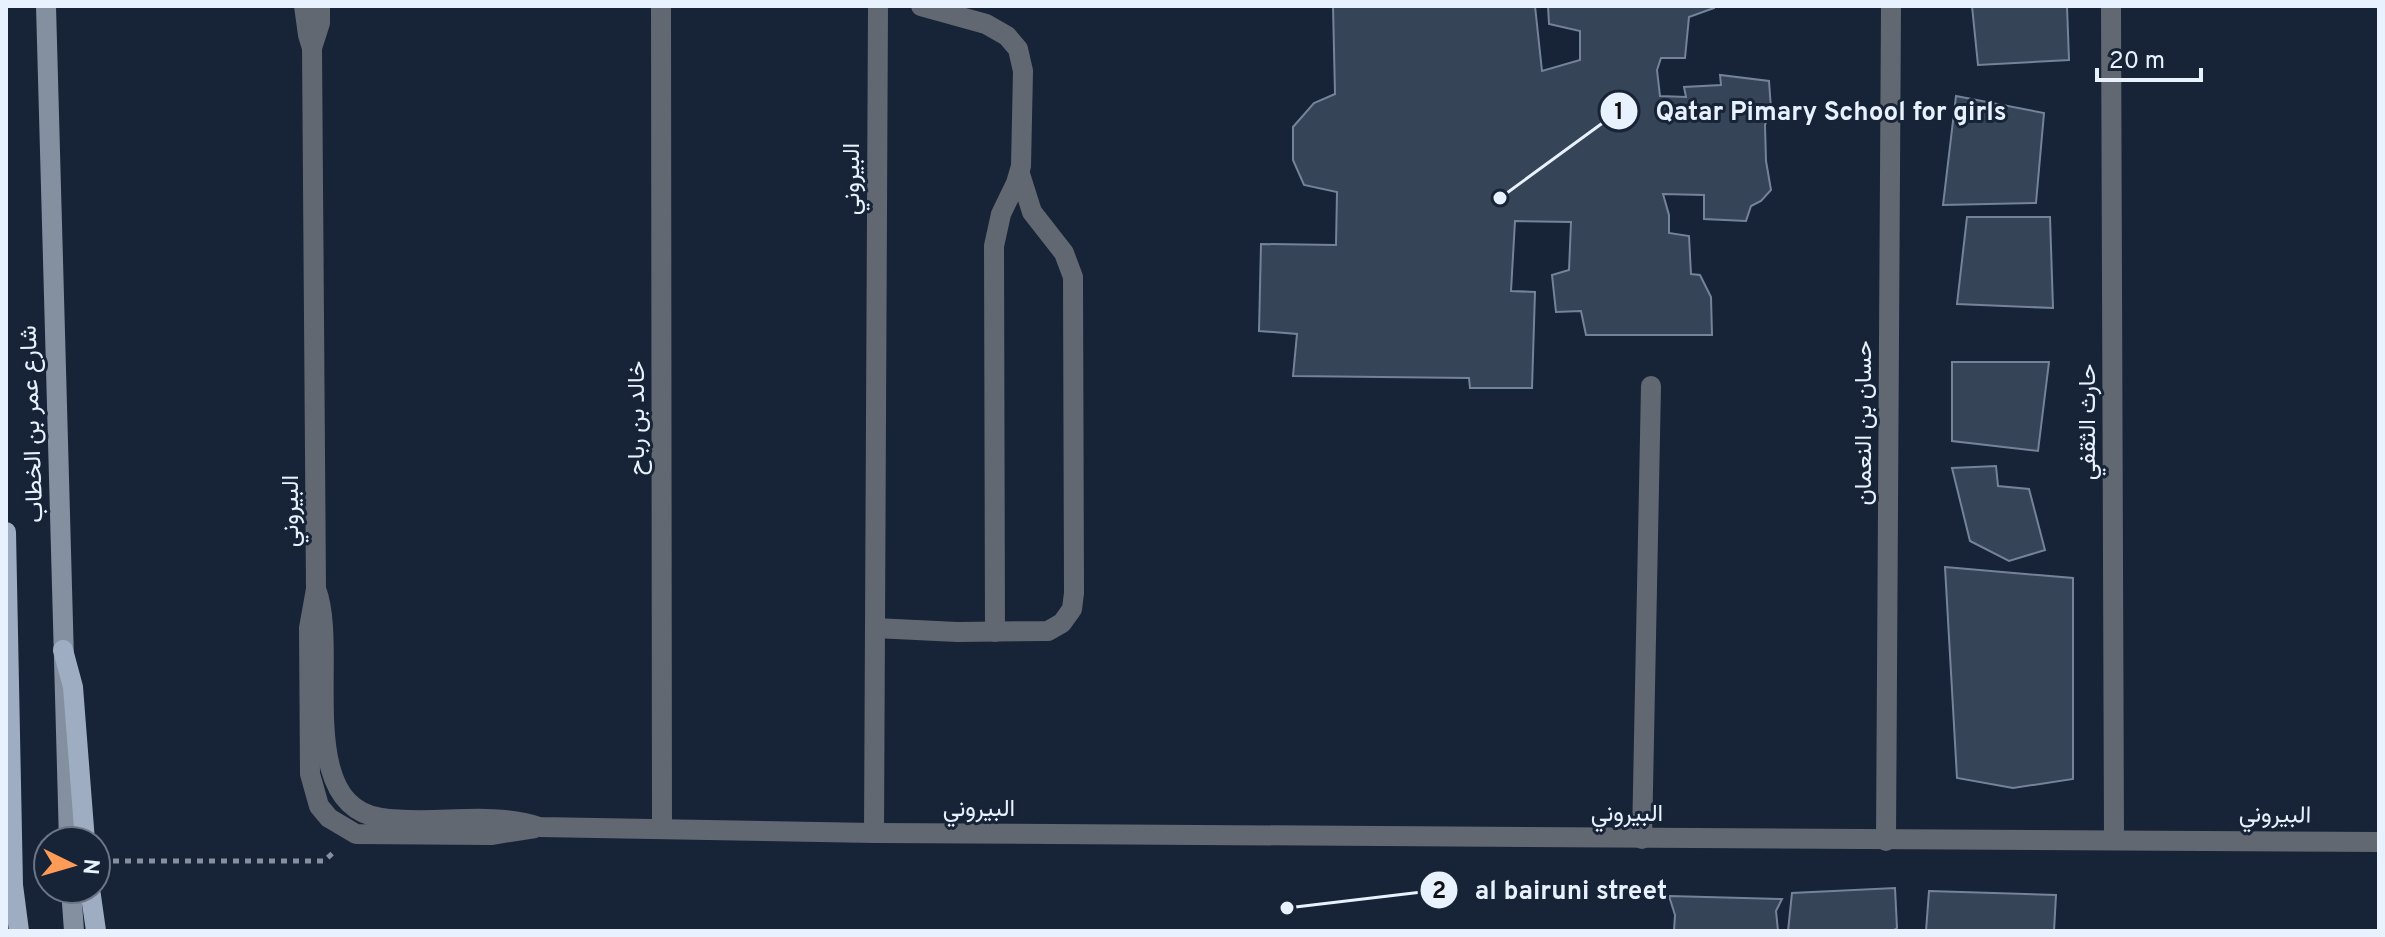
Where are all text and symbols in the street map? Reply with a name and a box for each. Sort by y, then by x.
scale bar [2097,32,2201,82]
text: 20 m [2109,47,2165,77]
callout: Qatar Pimary School for girls [1599,86,2022,136]
text: Qatar Pimary School for girls [1655,97,2007,130]
text: 1 [1614,98,1624,128]
street label: البيروني [838,143,870,215]
street label: شارع عمر بن الخطاب [15,325,51,523]
street label: حسان بن النعمان [1850,340,1880,506]
street label: خالد بن رباح [623,361,653,475]
street label: حارث الثقفي [2074,364,2106,480]
street label: البيروني [277,475,309,547]
street label: البيروني [943,795,1015,827]
street label: البيروني [1591,800,1663,832]
street label: البيروني [2239,800,2311,834]
north arrow [32,825,112,905]
text: N [75,857,104,876]
callout: al bairuni street [1419,865,1684,915]
text: al bairuni street [1475,876,1667,909]
text: 2 [1432,877,1446,907]

